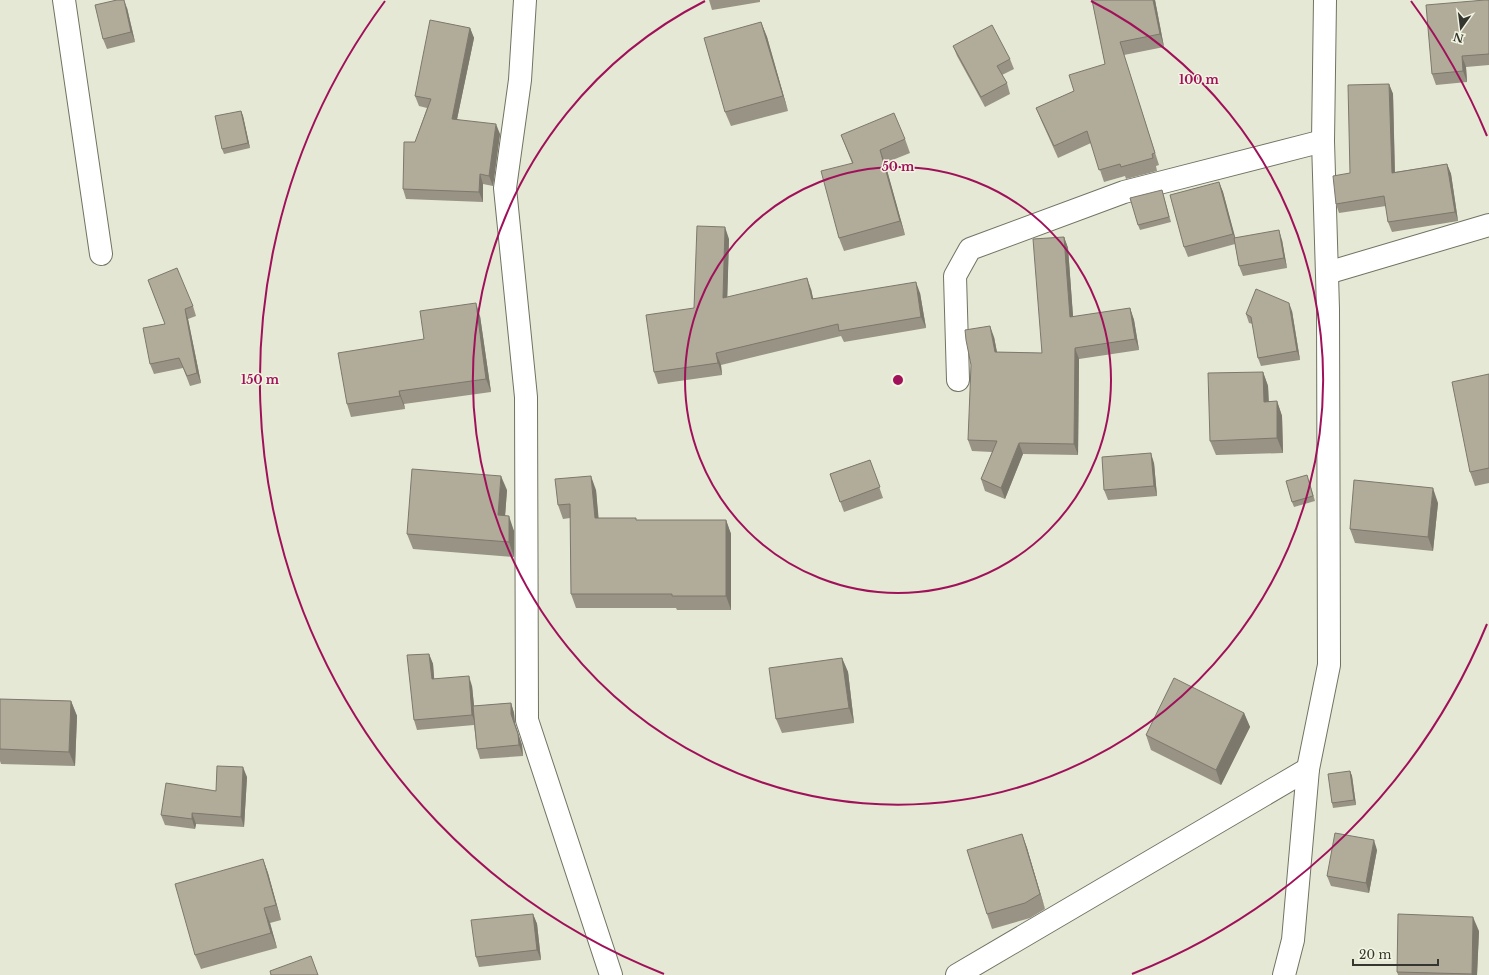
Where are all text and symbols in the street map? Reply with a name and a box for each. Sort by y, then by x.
north arrow [1441,8,1481,48]
text: N [1451,30,1465,46]
text: 100 m [1179,72,1220,87]
text: 50 m [882,159,915,174]
text: 150 m [241,372,280,387]
centre of rings [891,373,905,387]
scale bar [1353,941,1438,967]
text: 20 m [1359,947,1391,962]

